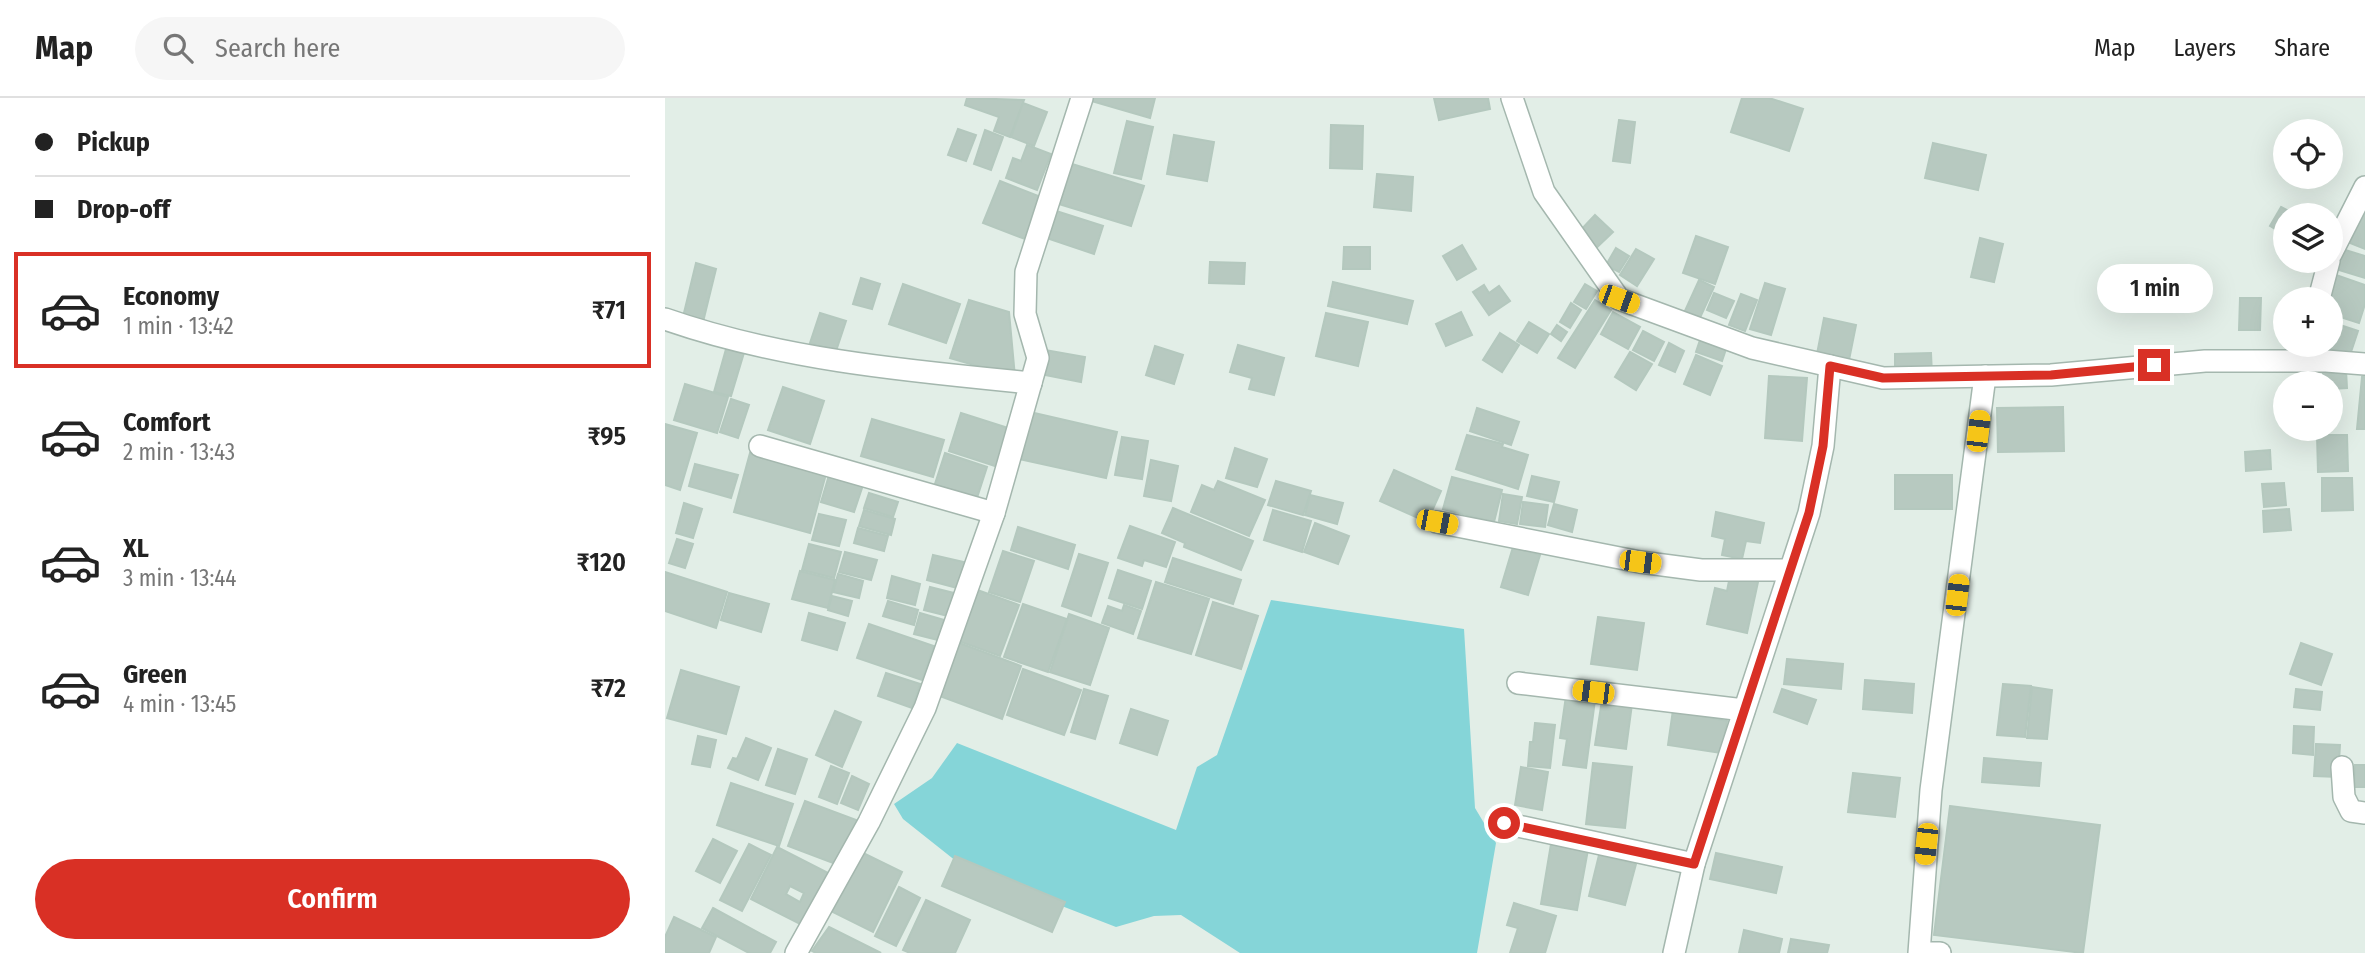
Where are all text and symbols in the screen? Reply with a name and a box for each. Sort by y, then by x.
search box [135,17,625,80]
text: Map [35,28,93,68]
icon: search [159,29,197,67]
text: Search here [215,33,340,64]
text: Map [2094,34,2136,62]
text: Layers [2174,34,2236,62]
text: Share [2274,34,2330,62]
map controls [2273,119,2343,441]
button: locate [2273,119,2343,189]
text: Pickup [77,127,150,158]
text: Drop-off [77,194,170,225]
button: layers [2273,203,2343,273]
callout: 1 min [2096,264,2212,313]
text: 1 min [2130,274,2180,302]
icon: car [39,279,102,342]
text: Economy [123,281,219,312]
car [1596,282,1643,316]
button: + [2273,287,2343,357]
text: ₹71 [592,295,626,326]
text: 1 min · 13:42 [123,312,234,340]
route end [2138,349,2170,381]
button: − [2273,371,2343,441]
icon: car [39,405,102,468]
text: Comfort [123,407,211,438]
car [1966,409,1991,453]
text: ₹95 [588,421,626,452]
text: 2 min · 13:43 [123,438,235,466]
car [1415,508,1460,536]
icon: car [39,531,102,594]
text: XL [123,533,149,564]
text: ₹120 [577,547,626,578]
car [1618,549,1663,575]
text: 3 min · 13:44 [123,564,236,592]
car [1945,573,1970,617]
icon: car [39,657,102,720]
text: Green [123,659,187,690]
text: ₹72 [591,673,626,704]
car [1571,679,1616,705]
text: 4 min · 13:45 [123,690,236,718]
route start [1488,807,1520,839]
car [1914,822,1939,866]
button: Confirm [35,859,630,939]

